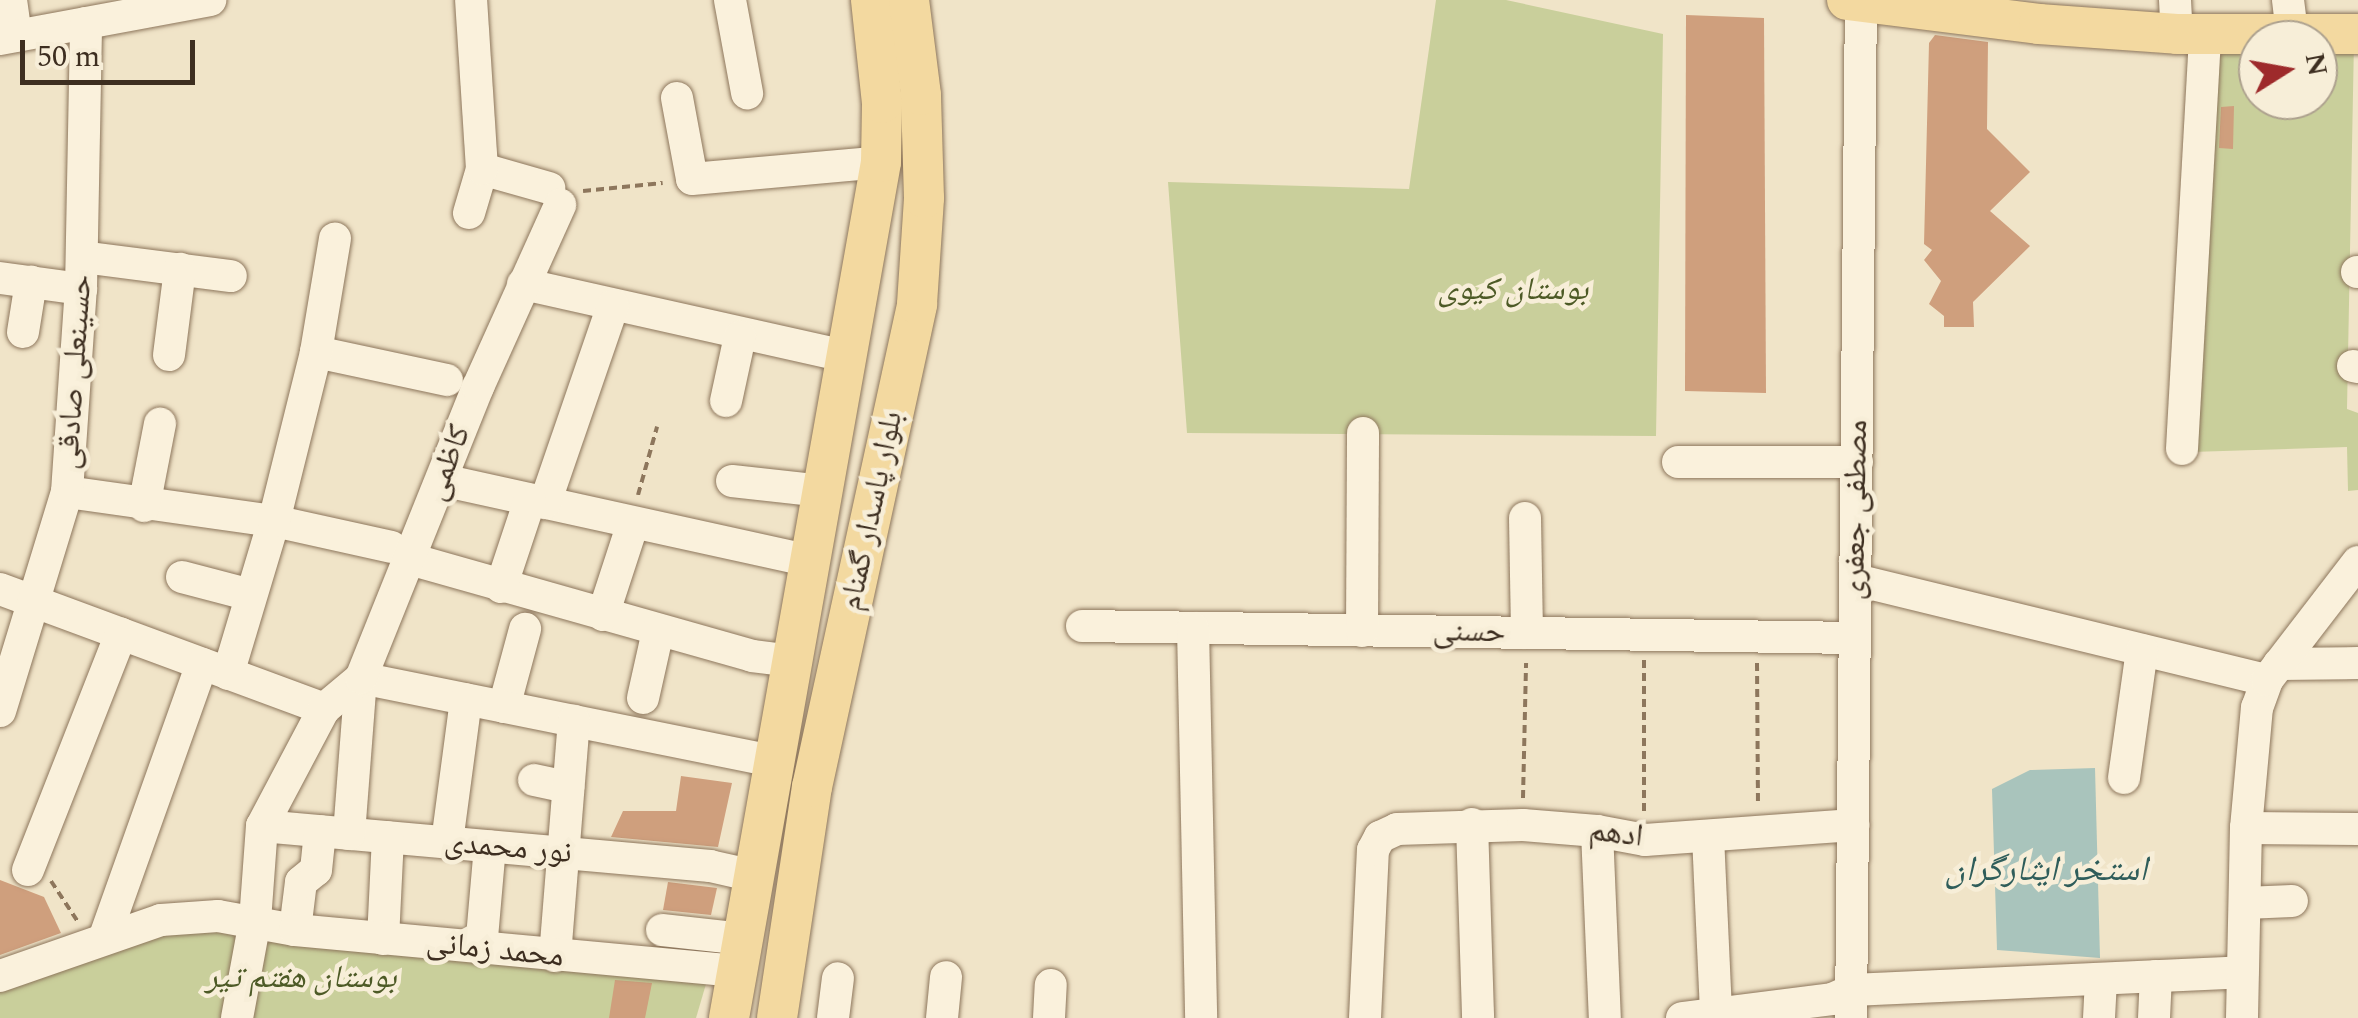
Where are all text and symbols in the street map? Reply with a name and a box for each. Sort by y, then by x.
scale bar [25,20,200,82]
north arrow [2238,20,2338,120]
text: 50 m [37,34,100,80]
text: N [2293,49,2339,80]
park label: بوستان کیوی [1438,271,1588,309]
street label: حسینعلی صادقی [49,273,101,471]
street label: بلوار پاسدار گمنام [832,408,912,614]
street label: مصطفی جعفری [1835,419,1877,601]
street label: کاظمی [416,420,480,506]
street label: حسنی [1432,612,1506,652]
street label: ادهم [1587,812,1645,856]
street label: نور محمدی [442,823,574,873]
water label: استخر ایثارگران [1945,849,2147,891]
street label: محمد زمانی [424,924,566,976]
park label: بوستان هفتم تیر [206,959,396,997]

